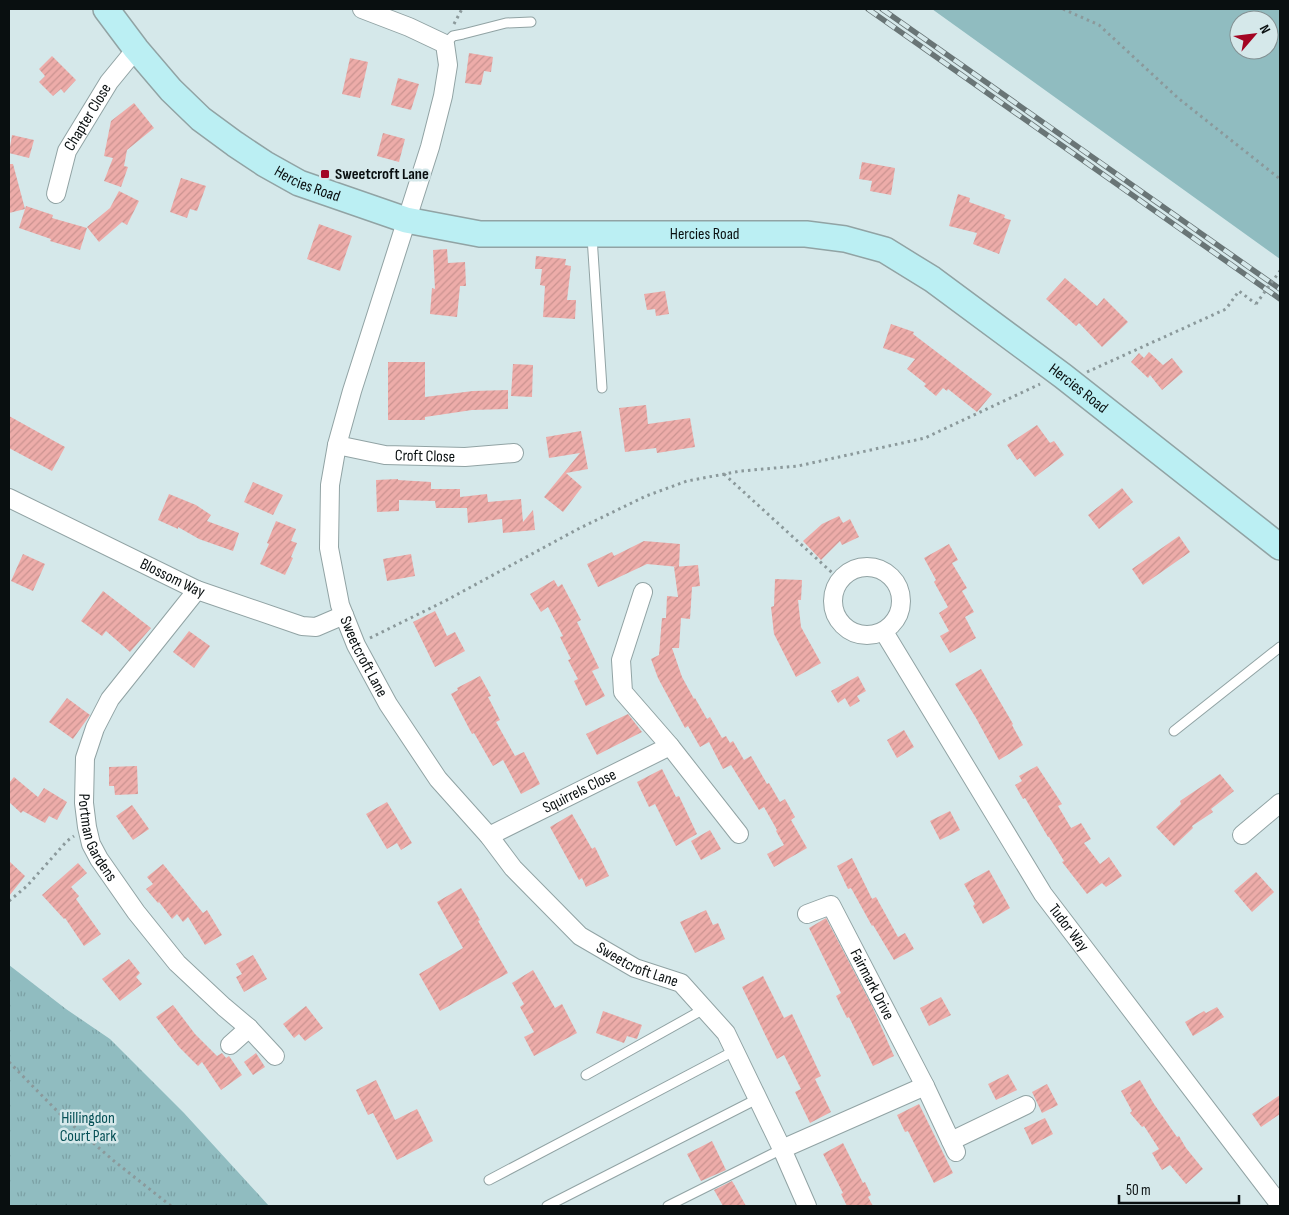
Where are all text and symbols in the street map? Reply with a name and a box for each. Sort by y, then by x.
north arrow [1229,10,1279,60]
text: N [1256,22,1274,36]
street label: Chapter Close [60,80,115,154]
street label: Hercies Road [271,162,343,206]
place label: Sweetcroft Lane [335,165,429,184]
marker: Sweetcroft Lane [319,168,331,180]
street label: Hercies Road [670,225,739,244]
street label: Hercies Road [1045,359,1112,417]
street label: Croft Close [395,446,455,466]
street label: Blossom Way [137,554,207,601]
street label: Sweetcroft Lane [336,613,392,700]
street label: Squirrels Close [540,765,619,817]
street label: Portman Gardens [74,793,121,885]
street label: Tudor Way [1045,900,1093,955]
street label: Sweetcroft Lane [593,938,681,991]
street label: Fairmark Drive [846,946,898,1023]
park label: Hillingdon Court Park [60,1109,116,1146]
scale bar [1119,1172,1239,1204]
text: 50 m [1126,1181,1151,1200]

